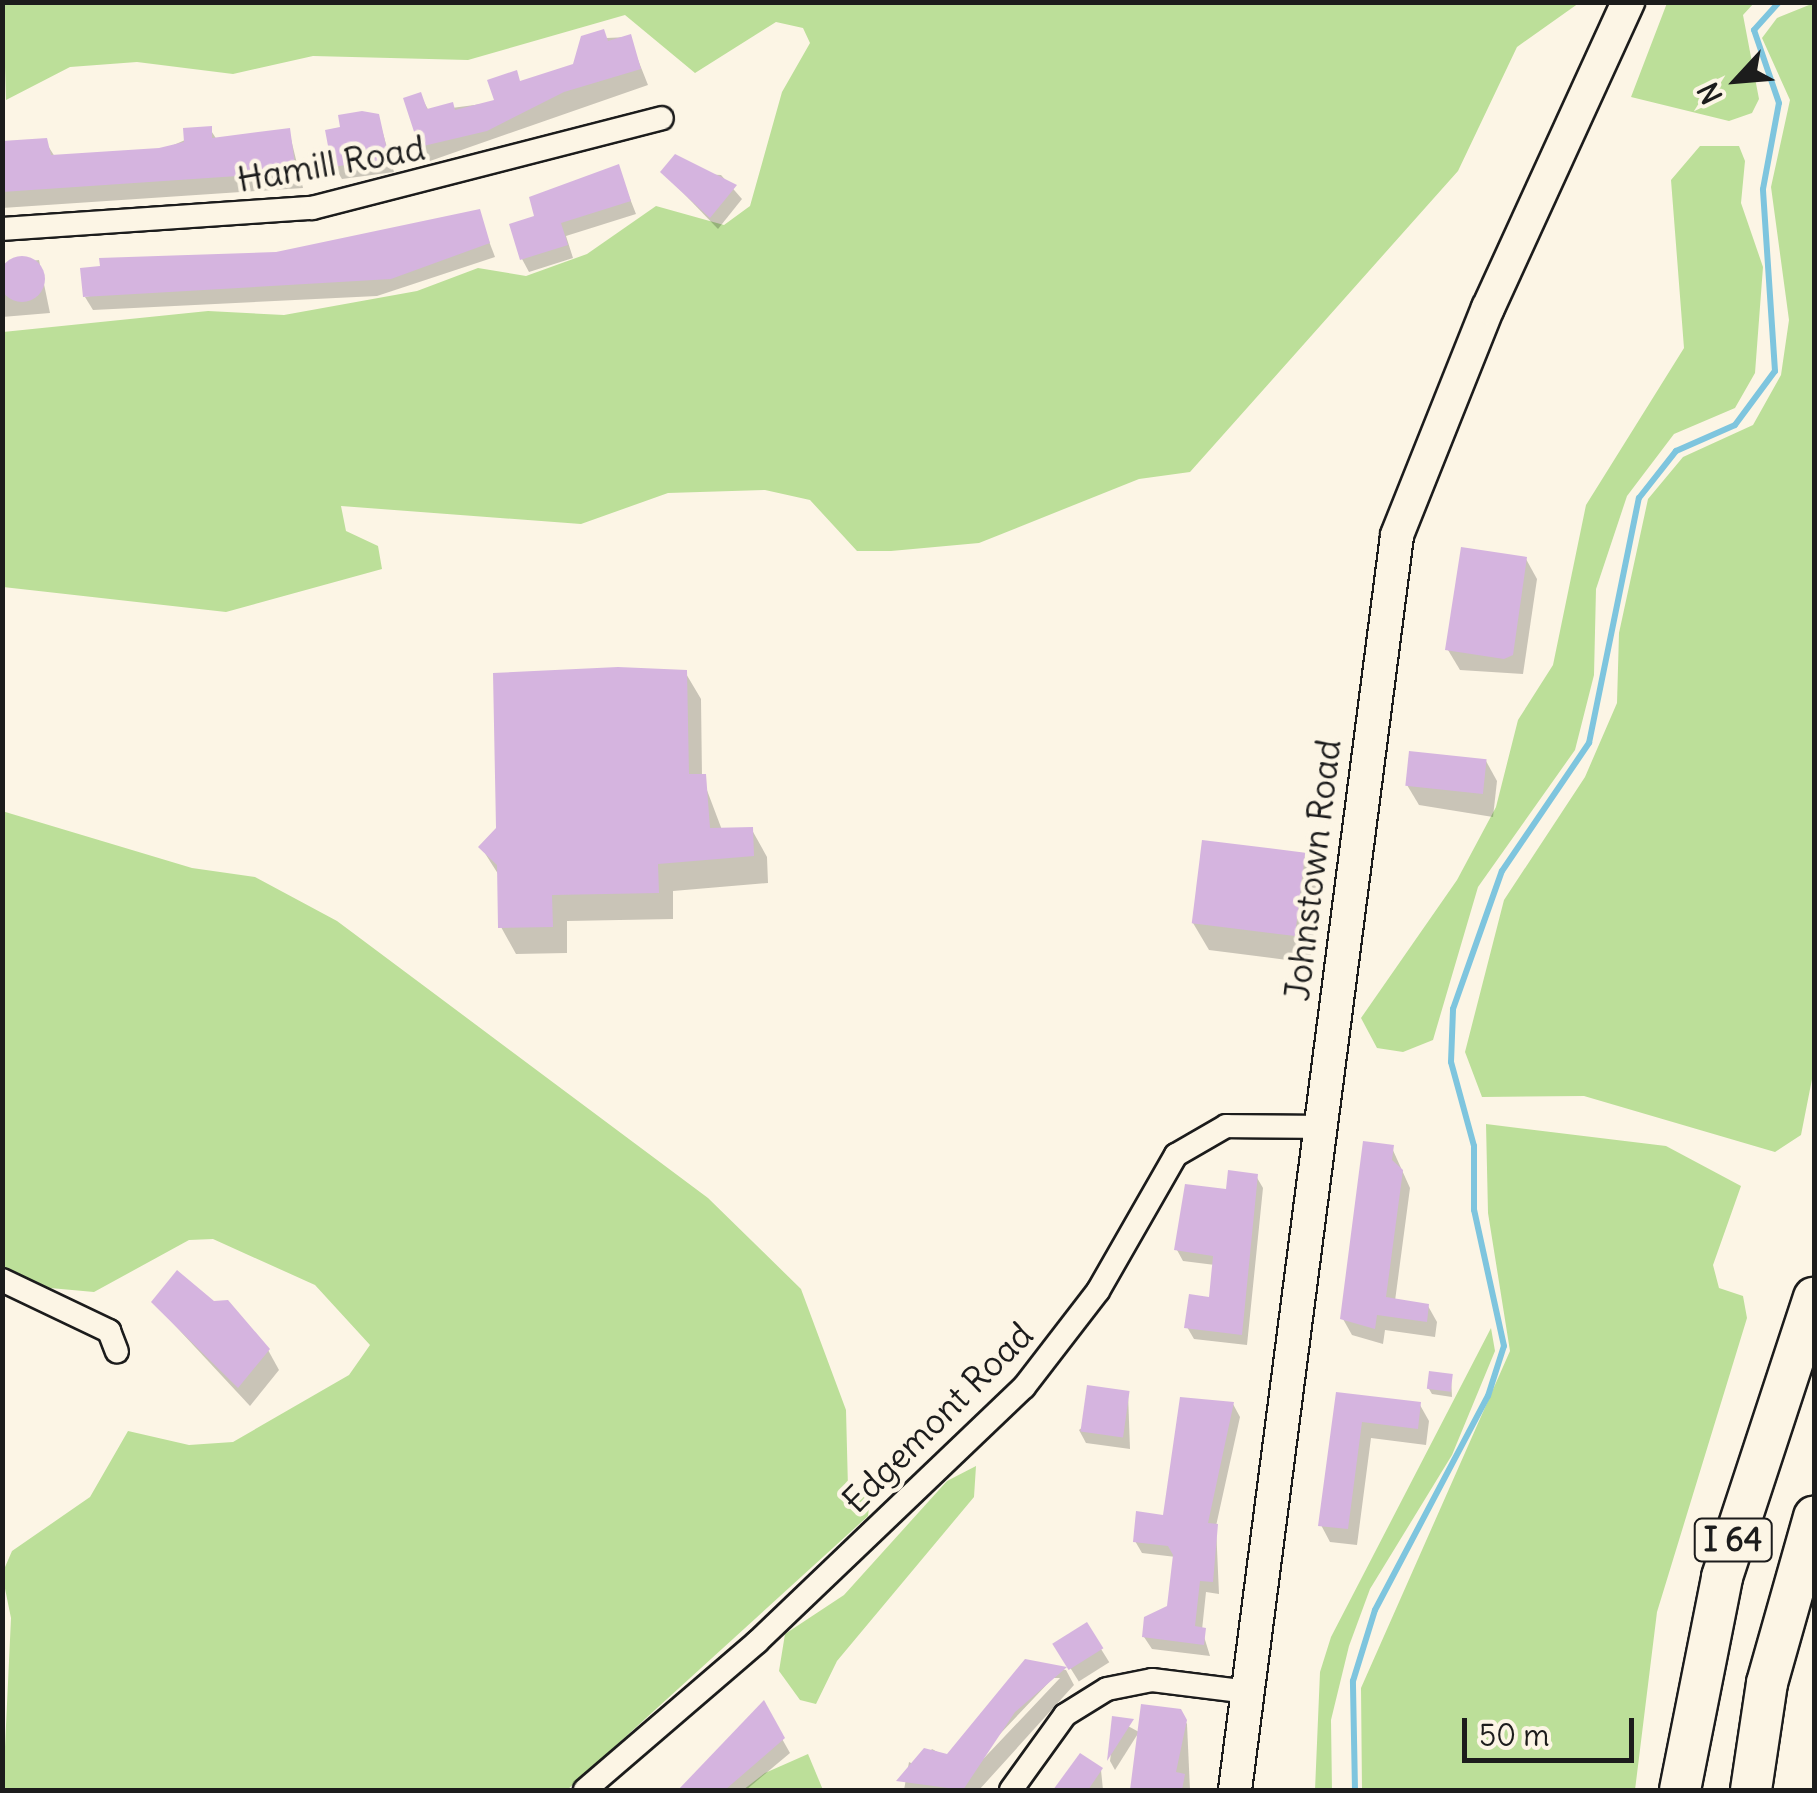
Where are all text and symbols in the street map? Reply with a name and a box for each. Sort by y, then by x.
north arrow [1687,30,1787,130]
text: N [1690,77,1730,110]
street label: Hamill Road [234,126,428,200]
street label: Johnstown Road [1275,737,1349,1003]
street label: Edgemont Road [833,1313,1041,1521]
road number: I 64 [1693,1513,1773,1567]
scale bar [1467,1698,1640,1760]
text: 50 m [1479,1716,1549,1754]

